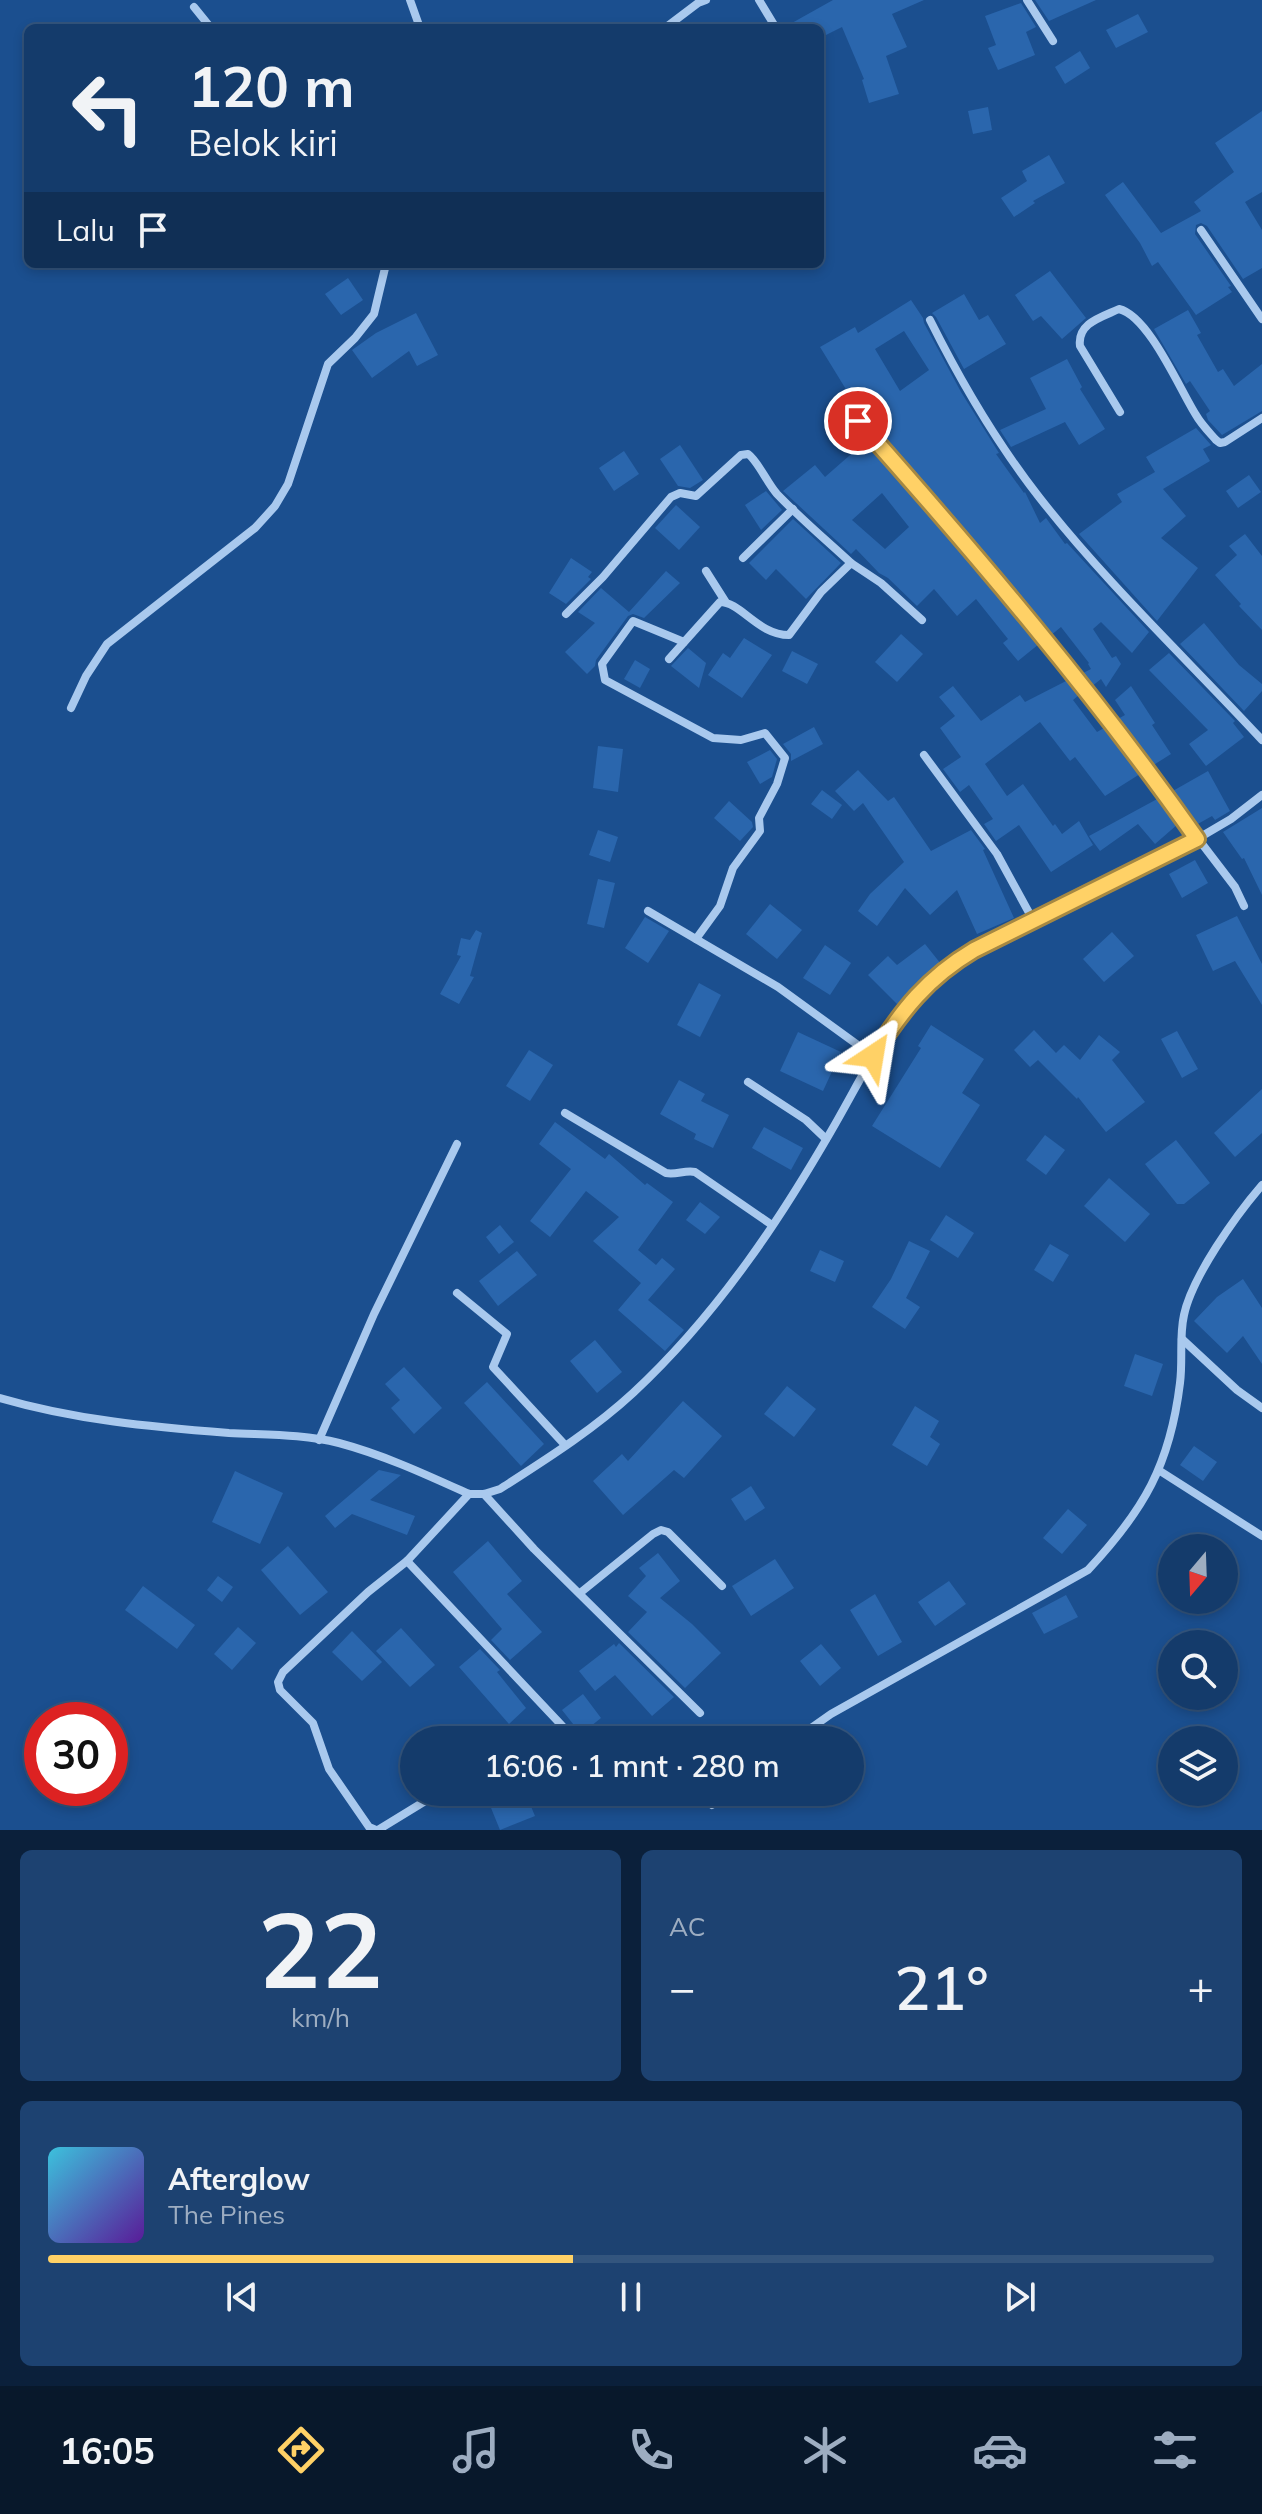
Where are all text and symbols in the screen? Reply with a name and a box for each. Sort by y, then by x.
text: 120 m [188,51,355,121]
icon: left [56,56,160,160]
text: Belok kiri [188,120,338,165]
icon: arrive [131,208,175,252]
text: Lalu [56,211,115,249]
pin [824,387,892,455]
icon: arrive [836,399,880,443]
position arrow [831,1014,915,1098]
north arrow [1158,1534,1238,1614]
map controls [1158,1534,1238,1806]
button: search [1158,1630,1238,1710]
speed limit sign: 30 [24,1702,128,1806]
button: layers [1158,1726,1238,1806]
text: 16:06 · 1 mnt · 280 m [484,1747,780,1785]
text: 22 [258,1883,383,2014]
text: AC [669,1910,706,1943]
text: 21° [894,1950,989,2025]
text: − [669,1960,695,2015]
text: + [1188,1960,1214,2015]
text: km/h [291,2001,350,2034]
text: Afterglow [168,2160,310,2198]
text: The Pines [168,2198,285,2231]
icon: previous [220,2275,264,2319]
icon: pause [609,2275,653,2319]
icon: next [998,2275,1042,2319]
icon: directions [273,2422,329,2478]
icon: music [448,2422,504,2478]
icon: phone [623,2422,679,2478]
icon: climate [797,2422,853,2478]
icon: car [972,2422,1028,2478]
icon: filters [1147,2422,1203,2478]
text: 16:05 [59,2428,155,2473]

